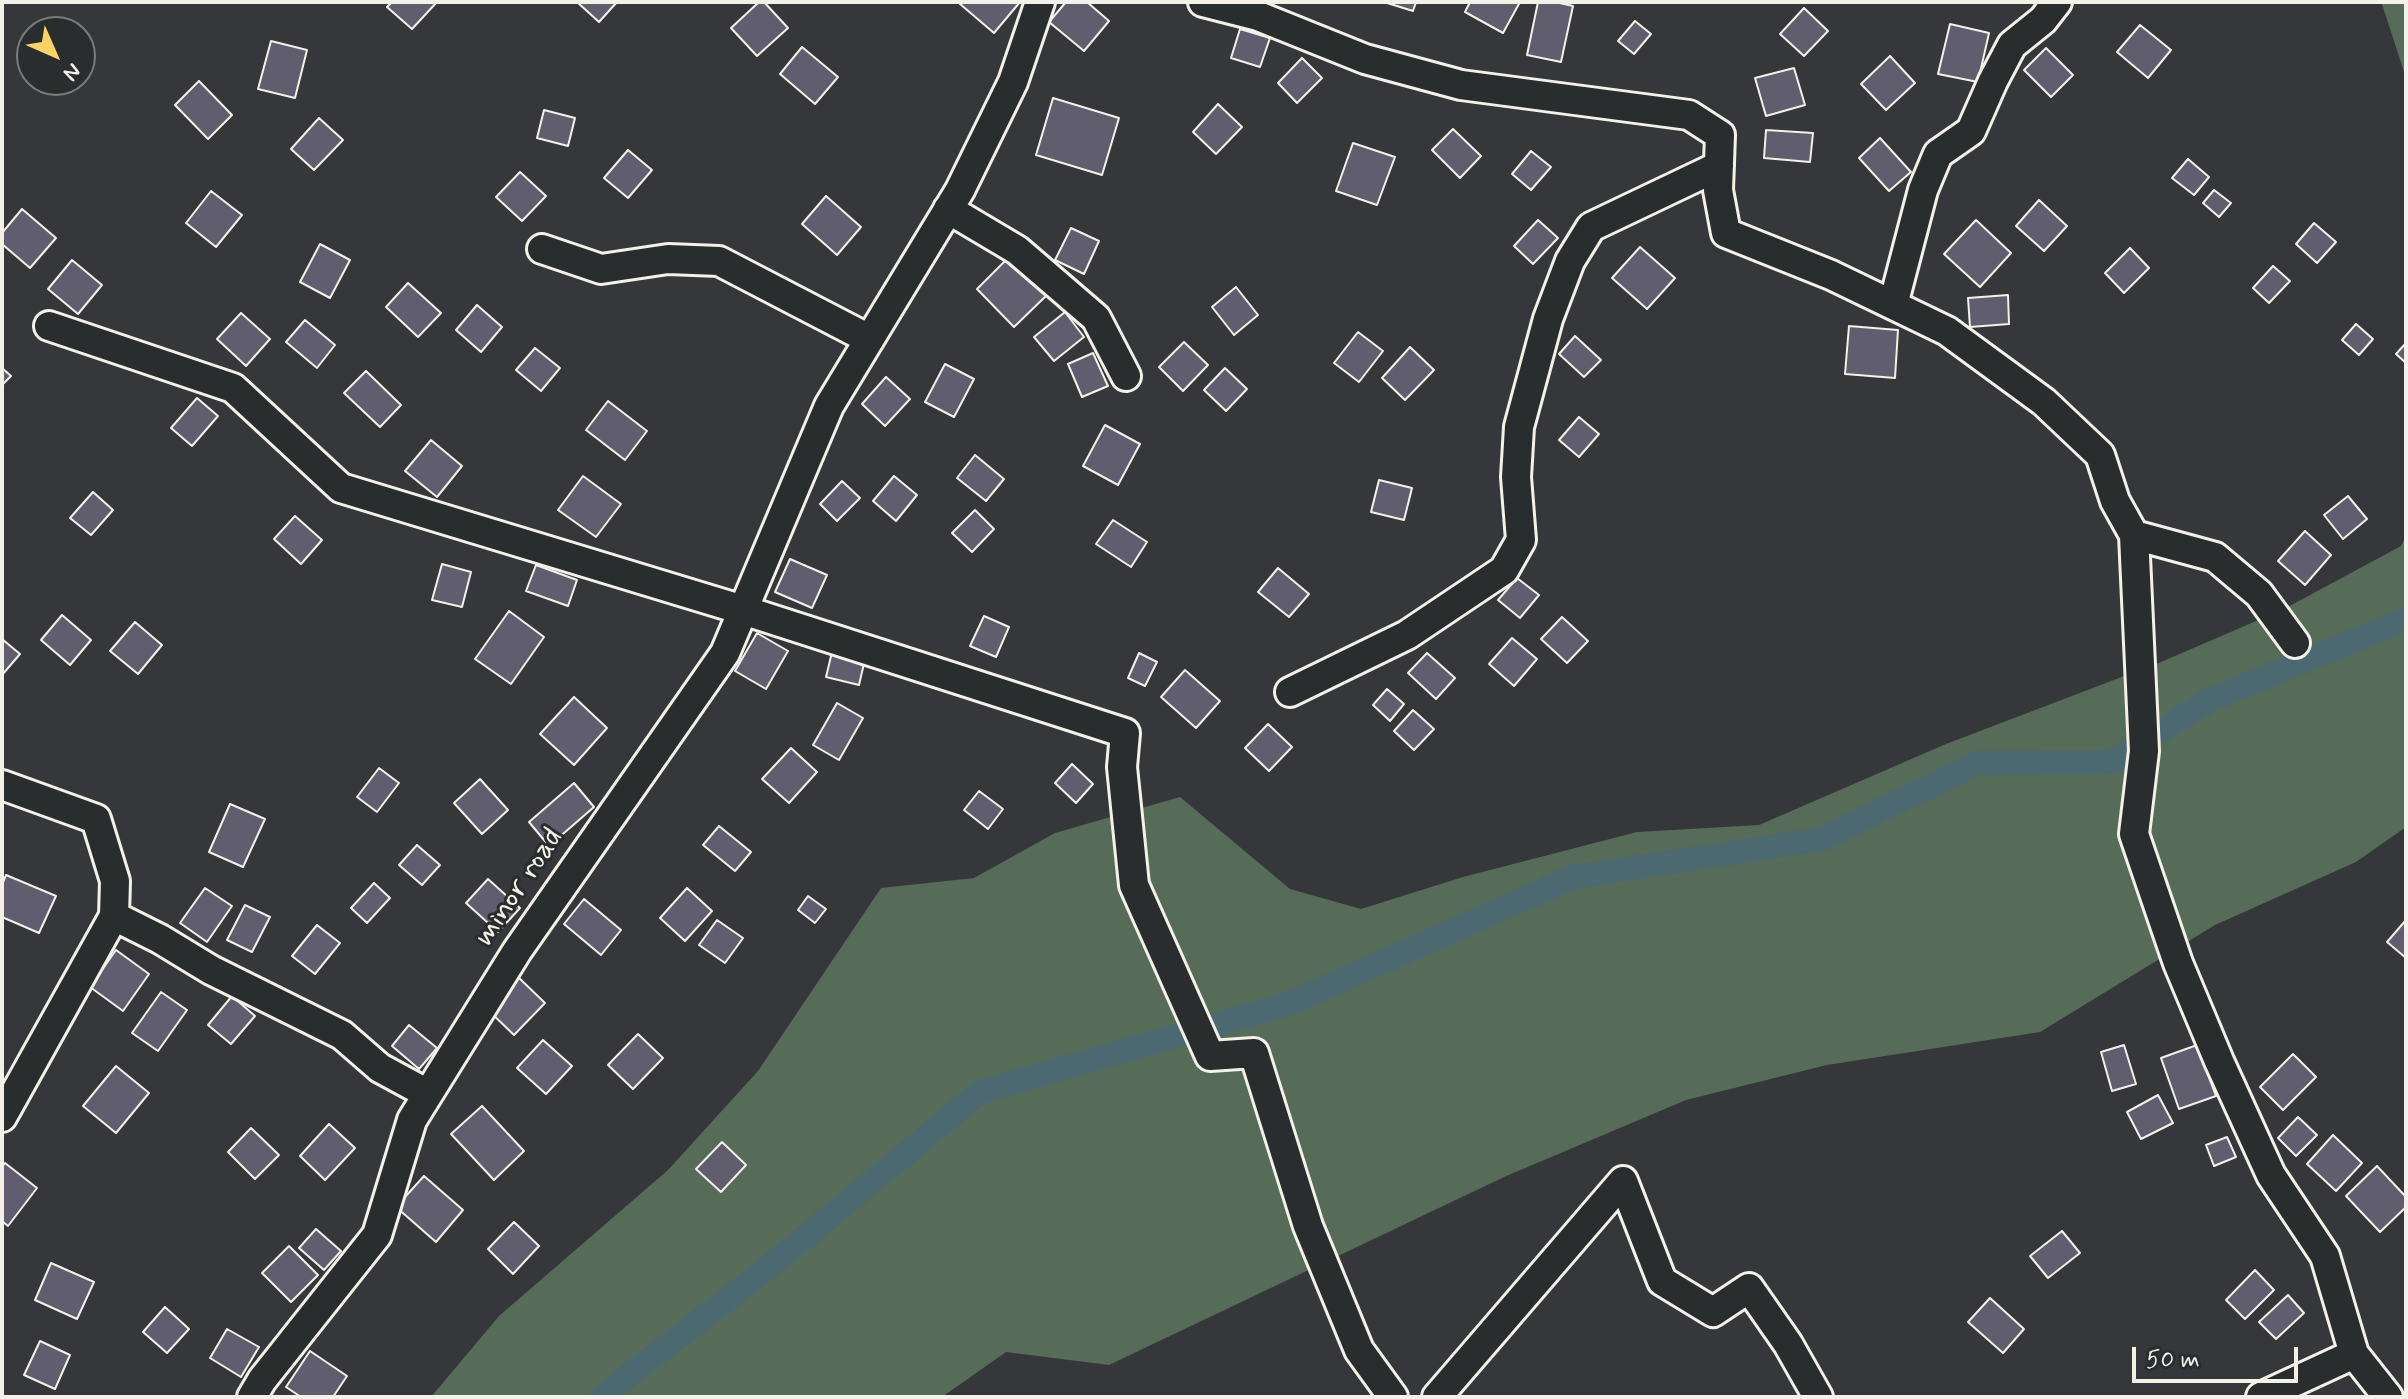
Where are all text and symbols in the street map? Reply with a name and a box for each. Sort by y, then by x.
north arrow [16,16,96,96]
text: N [56,56,87,87]
street label: minor road [468,822,572,954]
scale bar [2136,1331,2302,1381]
text: 50 m [2146,1345,2200,1376]

